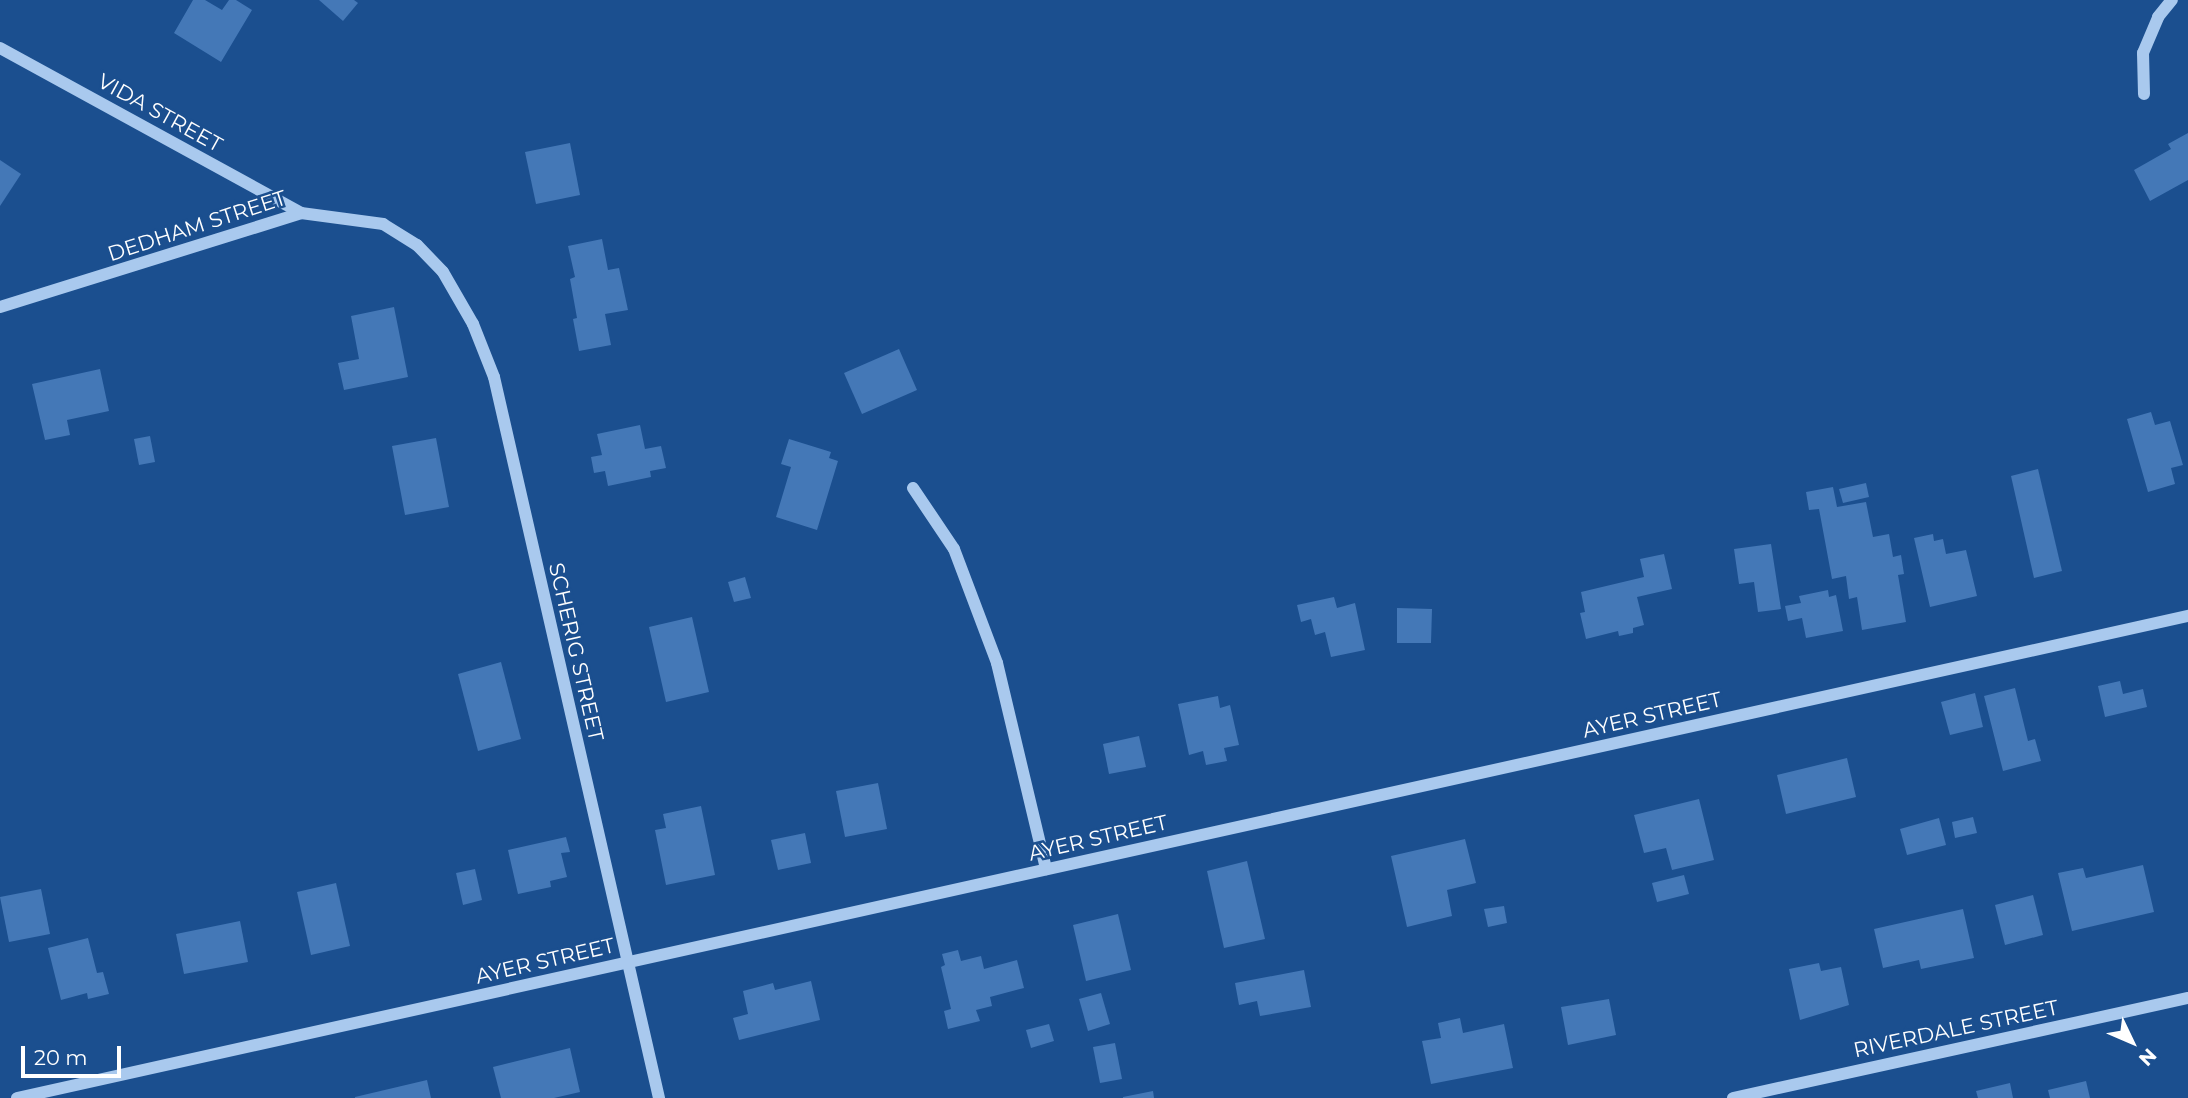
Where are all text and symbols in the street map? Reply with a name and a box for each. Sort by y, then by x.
street label: VIDA STREET [93,68,227,158]
street label: DEDHAM STREET [104,185,290,267]
street label: SCHERIG STREET [543,560,609,744]
street label: AYER STREET [1580,687,1724,743]
street label: AYER STREET [1026,810,1170,866]
street label: AYER STREET [473,933,617,989]
street label: RIVERDALE STREET [1851,995,2061,1063]
north arrow [2097,1007,2167,1077]
scale bar [24,1032,124,1076]
text: N [2134,1043,2161,1070]
text: 20 m [34,1045,88,1070]

